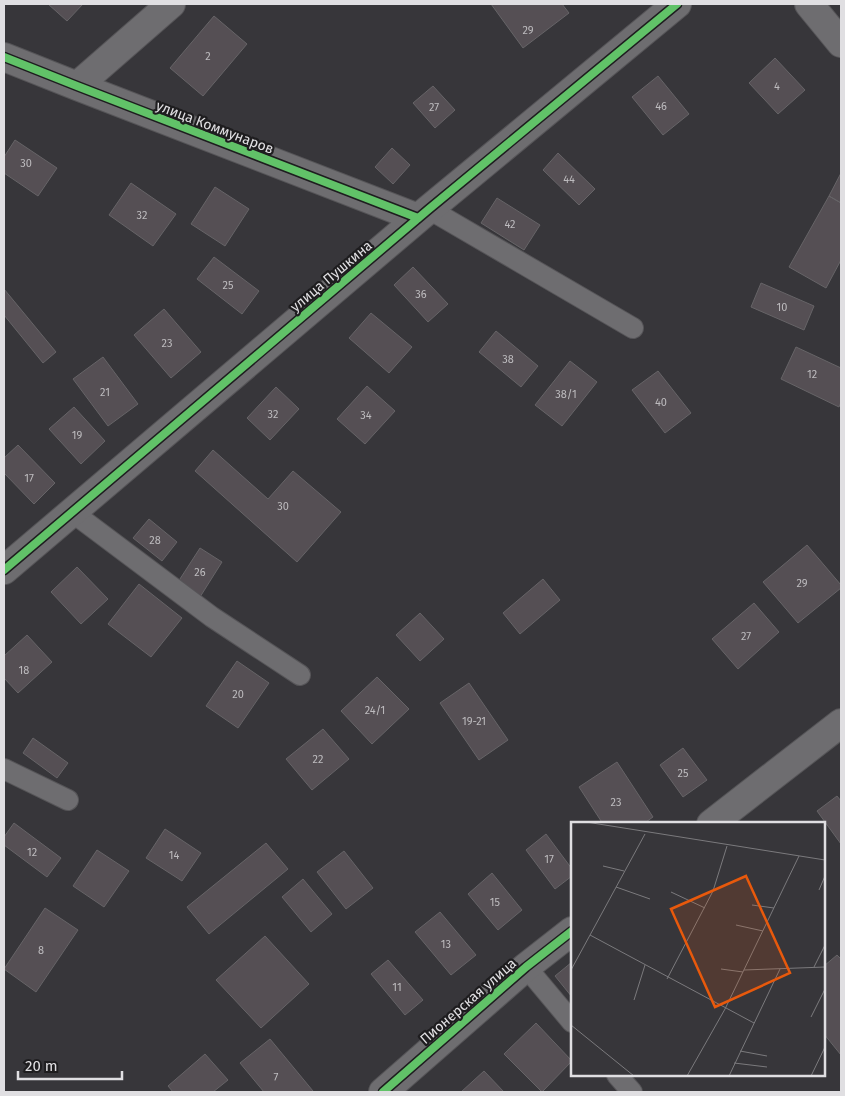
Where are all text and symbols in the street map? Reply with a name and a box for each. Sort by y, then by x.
house number: 29 [522,24,534,37]
house number: 2 [205,50,211,63]
house number: 4 [774,80,780,93]
street label: улица Коммунаров [153,97,276,158]
house number: 46 [655,100,667,113]
house number: 27 [429,101,439,114]
house number: 30 [20,157,32,170]
house number: 44 [563,173,575,186]
house number: 32 [137,209,147,222]
house number: 42 [504,218,516,231]
street label: улица Пушкина [287,237,376,316]
house number: 25 [223,279,234,292]
house number: 36 [415,288,427,301]
house number: 10 [777,301,787,314]
house number: 23 [162,337,172,350]
house number: 38 [502,353,514,366]
house number: 12 [807,368,817,381]
house number: 21 [100,386,110,399]
house number: 38/1 [555,388,577,401]
house number: 40 [655,396,667,409]
house number: 32 [268,408,278,421]
house number: 34 [360,409,372,422]
house number: 19 [72,429,82,442]
house number: 17 [24,472,34,485]
house number: 30 [277,500,289,513]
house number: 28 [149,534,161,547]
house number: 26 [194,566,206,579]
house number: 29 [796,577,808,590]
house number: 27 [741,630,751,643]
house number: 18 [19,664,29,677]
house number: 20 [232,688,244,701]
house number: 24/1 [365,704,385,717]
house number: 19-21 [462,715,486,728]
house number: 22 [313,753,323,766]
house number: 25 [678,767,689,780]
house number: 23 [611,796,621,809]
inset map [571,822,825,1076]
house number: 12 [27,846,37,859]
house number: 14 [169,849,179,862]
house number: 17 [544,853,554,866]
house number: 15 [490,896,501,909]
house number: 13 [441,938,451,951]
house number: 8 [38,944,44,957]
street label: Пионерская улица [417,955,520,1048]
house number: 11 [392,981,402,994]
scale bar [18,1048,121,1080]
text: 20 m [25,1057,58,1075]
house number: 7 [274,1071,279,1084]

